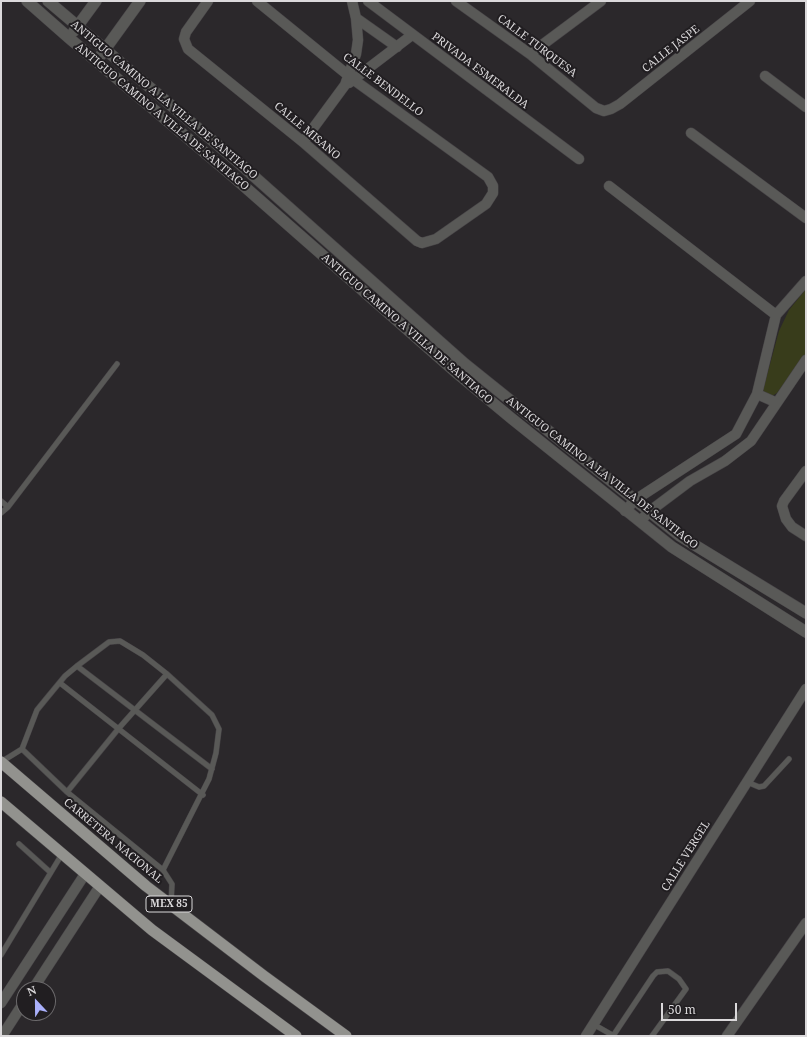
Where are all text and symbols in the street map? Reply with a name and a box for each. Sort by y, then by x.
street label: CALLE TURQUESA [495,12,579,80]
street label: ANTIGUO CAMINO A LA VILLA DE SANTIAGO [68,18,260,182]
street label: CALLE JASPE [640,23,702,75]
street label: PRIVADA ESMERALDA [429,30,531,112]
street label: ANTIGUO CAMINO A VILLA DE SANTIAGO [73,40,251,194]
street label: CALLE BENDELLO [340,51,426,119]
street label: CALLE MISANO [271,99,343,163]
street label: ANTIGUO CAMINO A VILLA DE SANTIAGO [319,251,495,407]
street label: ANTIGUO CAMINO A LA VILLA DE SANTIAGO [503,394,701,552]
street label: CARRETERA NACIONAL [61,796,165,886]
street label: CALLE VERGEL [659,818,713,894]
road number: MEX 85 [146,896,192,912]
north arrow [16,981,56,1021]
text: N [25,982,39,999]
scale bar [663,995,739,1021]
text: 50 m [668,1001,696,1018]

